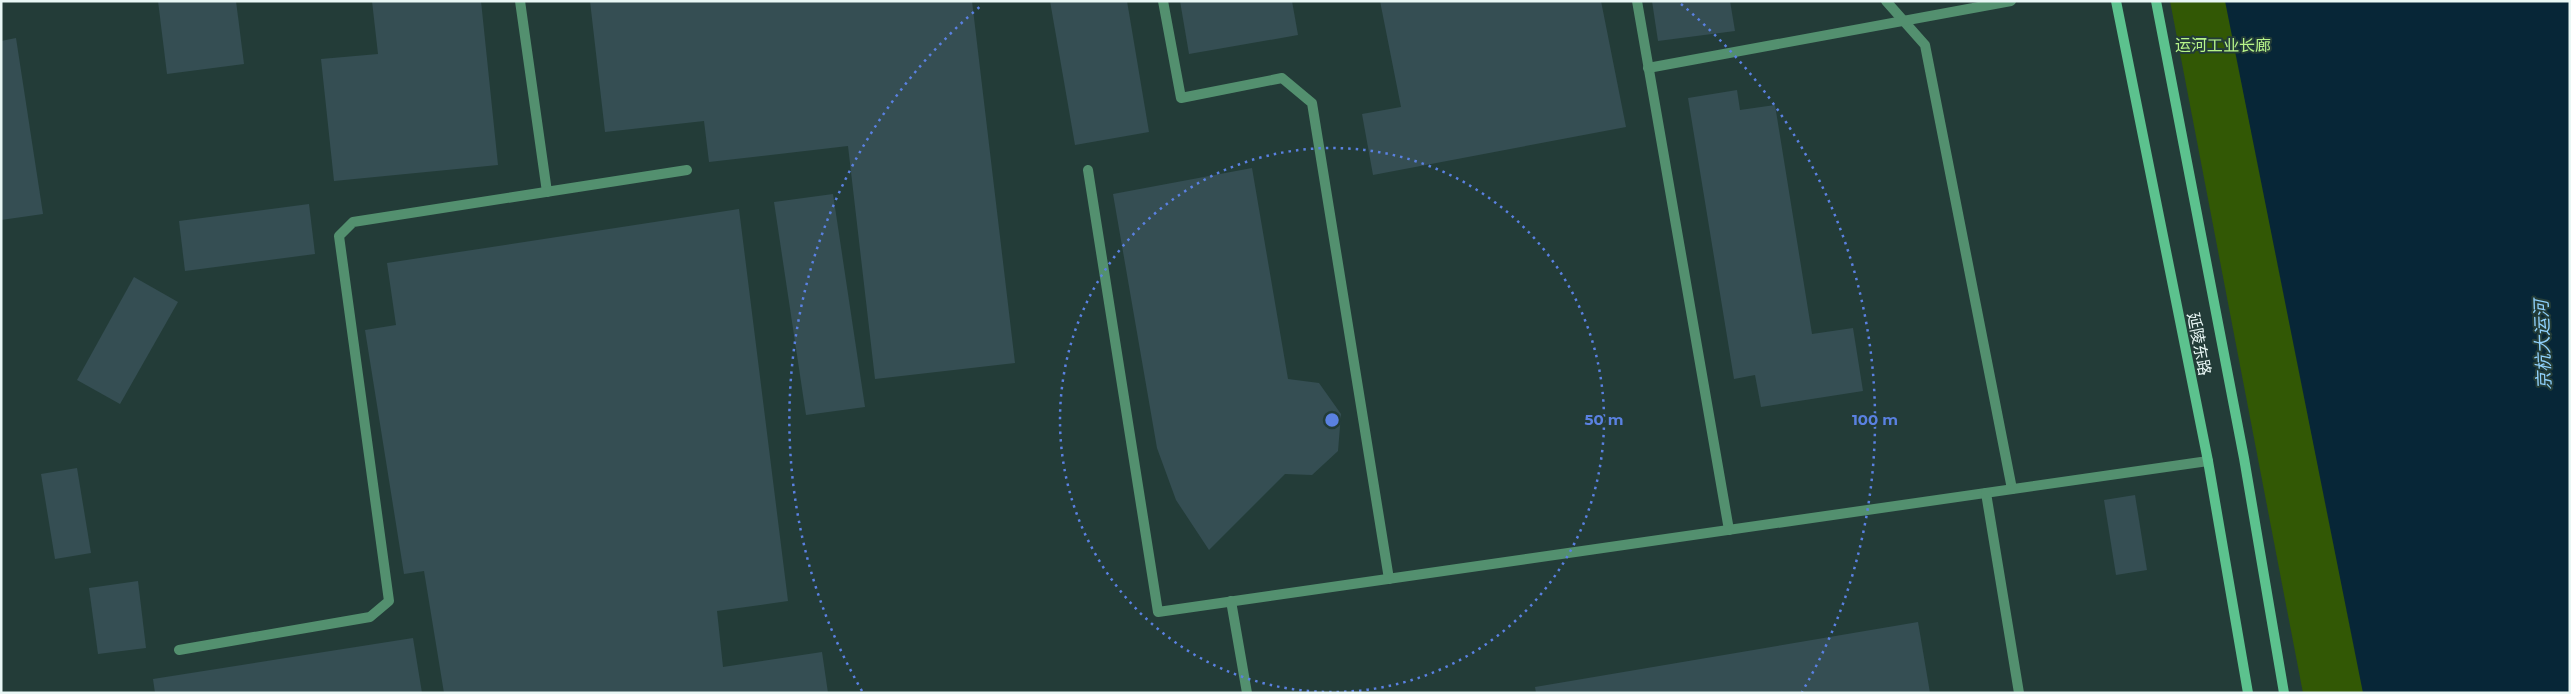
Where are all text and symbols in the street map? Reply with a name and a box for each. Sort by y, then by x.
park label: 运河工业长廊 [2175,36,2271,55]
water label: 京杭大运河 [2530,297,2556,390]
street label: 延陵东路 [2184,311,2214,377]
text: 50 m [1584,410,1624,429]
text: 100 m [1852,410,1898,429]
centre of rings [1323,411,1341,429]

